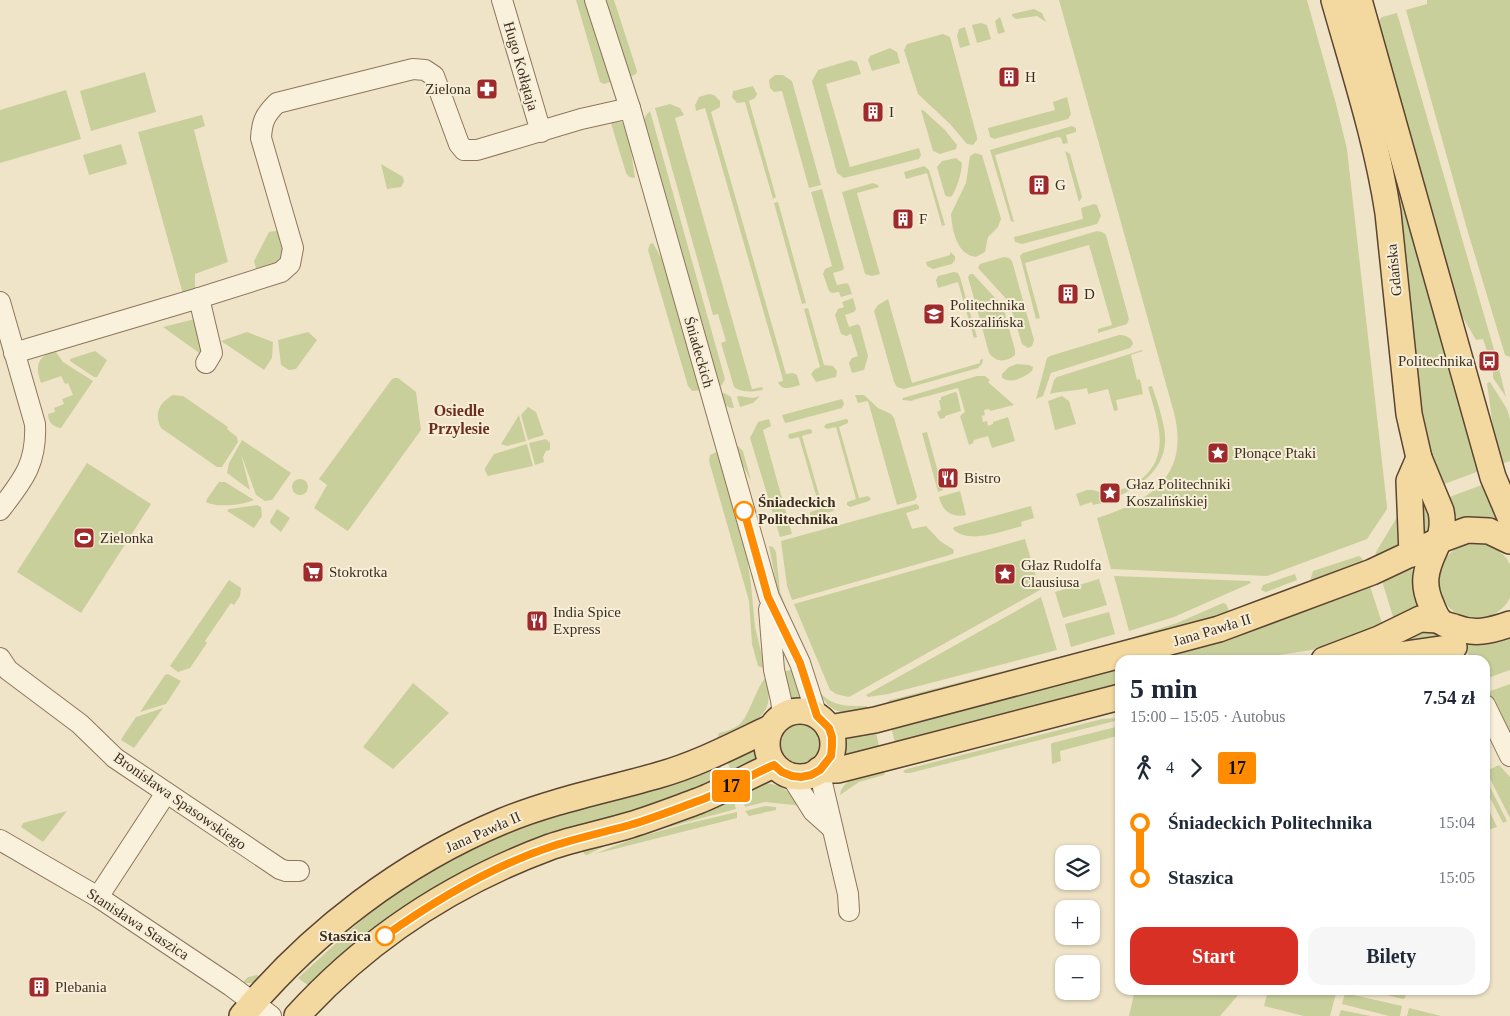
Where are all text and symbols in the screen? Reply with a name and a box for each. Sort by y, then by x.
street label: Hugo Kołłątaja [501,20,541,113]
building icon: H [997,65,1021,89]
place label: H [1025,69,1036,85]
pharmacy icon: Zielona [475,77,499,101]
place label: Zielona [425,81,471,97]
building icon: I [861,100,885,124]
place label: I [889,104,894,120]
building icon: G [1027,173,1051,197]
place label: G [1055,177,1066,193]
building icon: F [891,207,915,231]
place label: F [919,211,927,227]
street label: Gdańska [1383,243,1405,297]
building icon: D [1056,282,1080,306]
place label: D [1084,286,1095,302]
place label: Politechnika Koszalińska [950,297,1025,330]
school or university icon: Politechnika Koszalińska [922,302,946,326]
street label: Śniadeckich [681,315,717,390]
bus stop icon: Politechnika [1477,349,1501,373]
place label: Politechnika [1398,353,1473,369]
district label: Osiedle Przylesie [428,402,490,438]
place icon: Płonące Ptaki [1206,441,1230,465]
place label: Płonące Ptaki [1234,445,1316,461]
restaurant icon: Bistro [936,466,960,490]
place label: Bistro [964,470,1001,486]
place label: Głaz Politechniki Koszalińskiej [1126,476,1231,509]
place icon: Głaz Politechniki Koszalińskiej [1098,481,1122,505]
place label: Śniadeckich Politechnika [758,494,839,527]
marker: Śniadeckich Politechnika [734,501,754,521]
sports icon: Zielonka [72,526,96,550]
place label: Zielonka [100,530,154,546]
place label: Głaz Rudolfa Clausiusa [1021,557,1102,590]
supermarket icon: Stokrotka [301,560,325,584]
place icon: Głaz Rudolfa Clausiusa [993,562,1017,586]
place label: Stokrotka [329,564,388,580]
place label: India Spice Express [553,604,621,637]
restaurant icon: India Spice Express [525,609,549,633]
street label: Jana Pawła II [1171,611,1253,649]
text: 5 min [1130,673,1198,704]
text: 7.54 zł [1423,687,1475,708]
text: 15:00 – 15:05 · Autobus [1130,708,1286,725]
street label: Bronisława Spasowskiego [111,749,249,853]
icon: walk [1130,754,1158,782]
icon: forward [1182,754,1210,782]
text: 17 [1228,758,1246,778]
text: 4 [1166,759,1174,776]
line badge: 17 [708,770,754,802]
text: 17 [722,776,740,796]
street label: Jana Pawła II [443,808,523,856]
text: Śniadeckich Politechnika [1168,812,1372,833]
text: 15:04 [1439,814,1475,831]
map controls [1055,845,1100,1000]
button: layers [1055,845,1100,890]
text: Staszica [1168,867,1233,888]
text: 15:05 [1439,869,1475,886]
street label: Stanisława Staszica [84,885,192,963]
button: + [1055,900,1100,945]
marker: Staszica [375,926,395,946]
button: Start [1130,927,1298,985]
button: Bilety [1308,927,1475,985]
place label: Staszica [319,928,371,944]
button: − [1055,955,1100,1000]
building icon: Plebania [27,975,51,999]
place label: Plebania [55,979,107,995]

